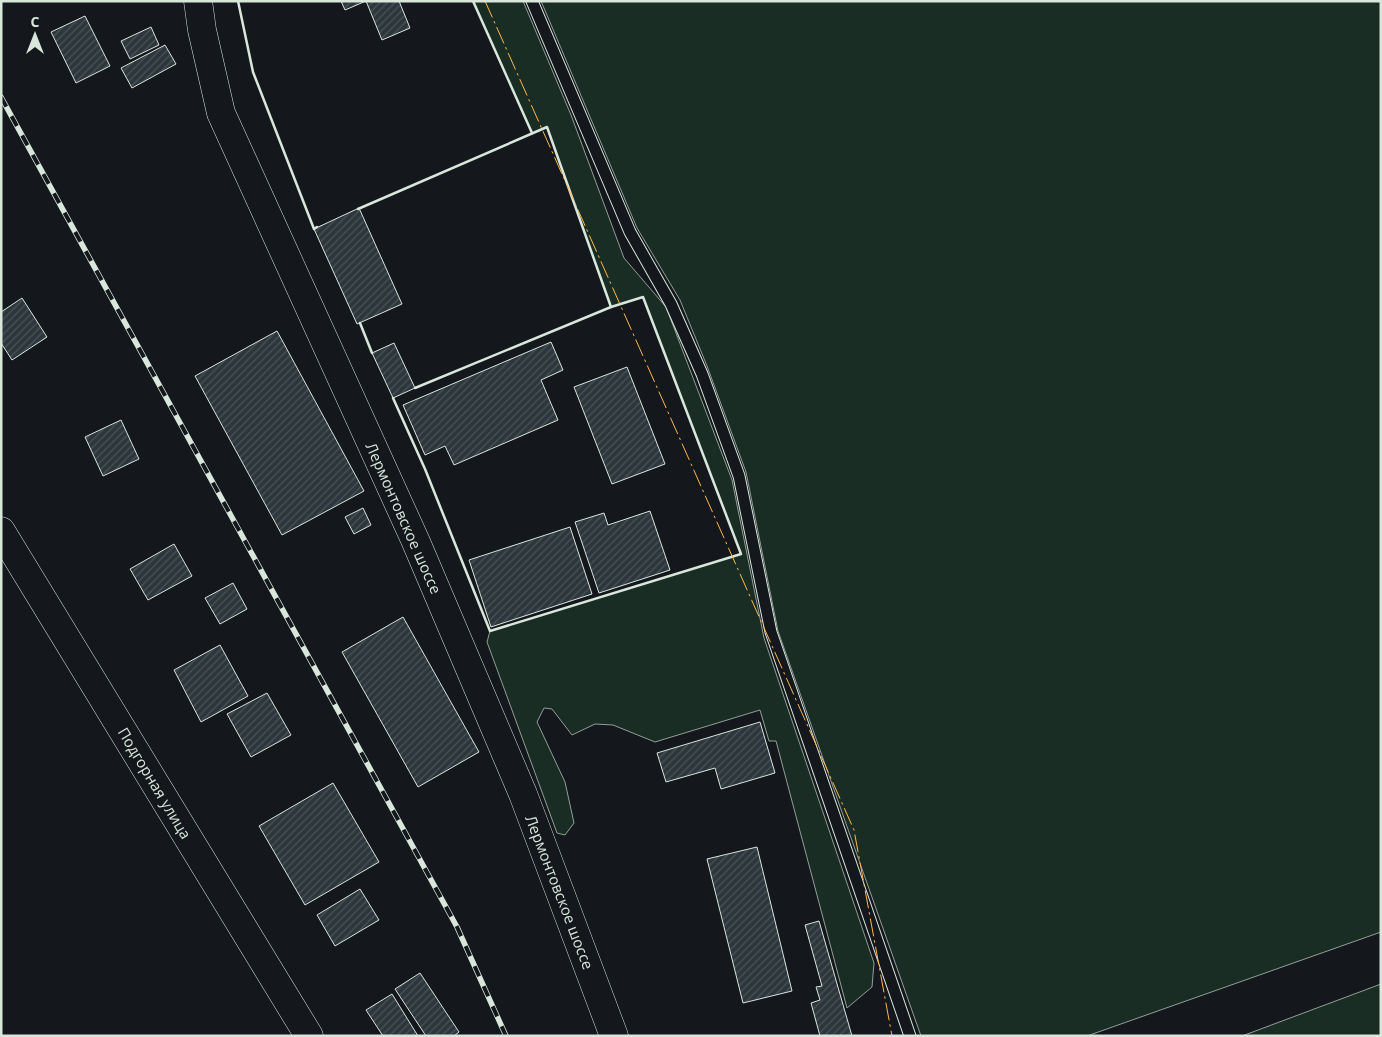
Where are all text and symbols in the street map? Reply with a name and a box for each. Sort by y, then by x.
north arrow [10,10,60,60]
text: С [31,12,40,31]
street label: Лермонтовское шоссе [362,439,446,597]
street label: Подгорная улица [114,724,196,842]
street label: Лермонтовское шоссе [521,812,599,972]

